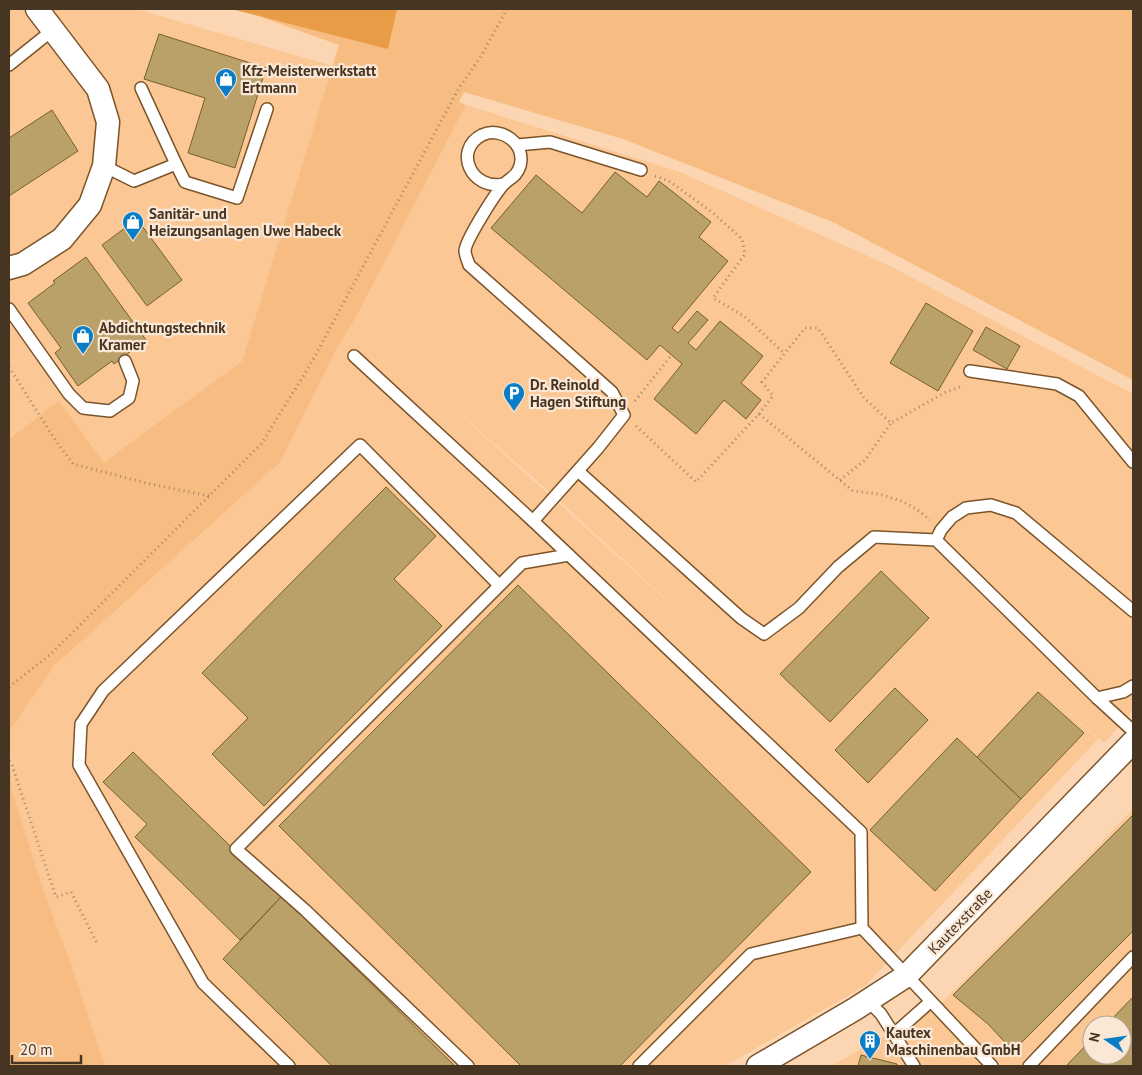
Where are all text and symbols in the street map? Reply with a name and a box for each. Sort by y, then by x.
place label: Kfz-Meisterwerkstatt Ertmann [242,61,377,97]
shop icon: Kfz-Meisterwerkstatt Ertmann [214,67,238,98]
place label: Sanitär- und Heizungsanlagen Uwe Habeck [149,204,342,240]
shop icon: Sanitär- und Heizungsanlagen Uwe Habeck [121,210,145,241]
place label: Abdichtungstechnik Kramer [99,318,226,354]
shop icon: Abdichtungstechnik Kramer [71,324,95,355]
place label: Dr. Reinold Hagen Stiftung [530,375,626,411]
parking icon: Dr. Reinold Hagen Stiftung [502,381,526,412]
street label: Kautexstraße [924,884,996,958]
north arrow [1082,1015,1132,1065]
place label: Kautex Maschinenbau GmbH [886,1023,1021,1059]
building icon: Kautex Maschinenbau GmbH [858,1029,882,1060]
text: N [1085,1031,1104,1044]
scale bar [12,1032,81,1064]
text: 20 m [20,1040,53,1059]

